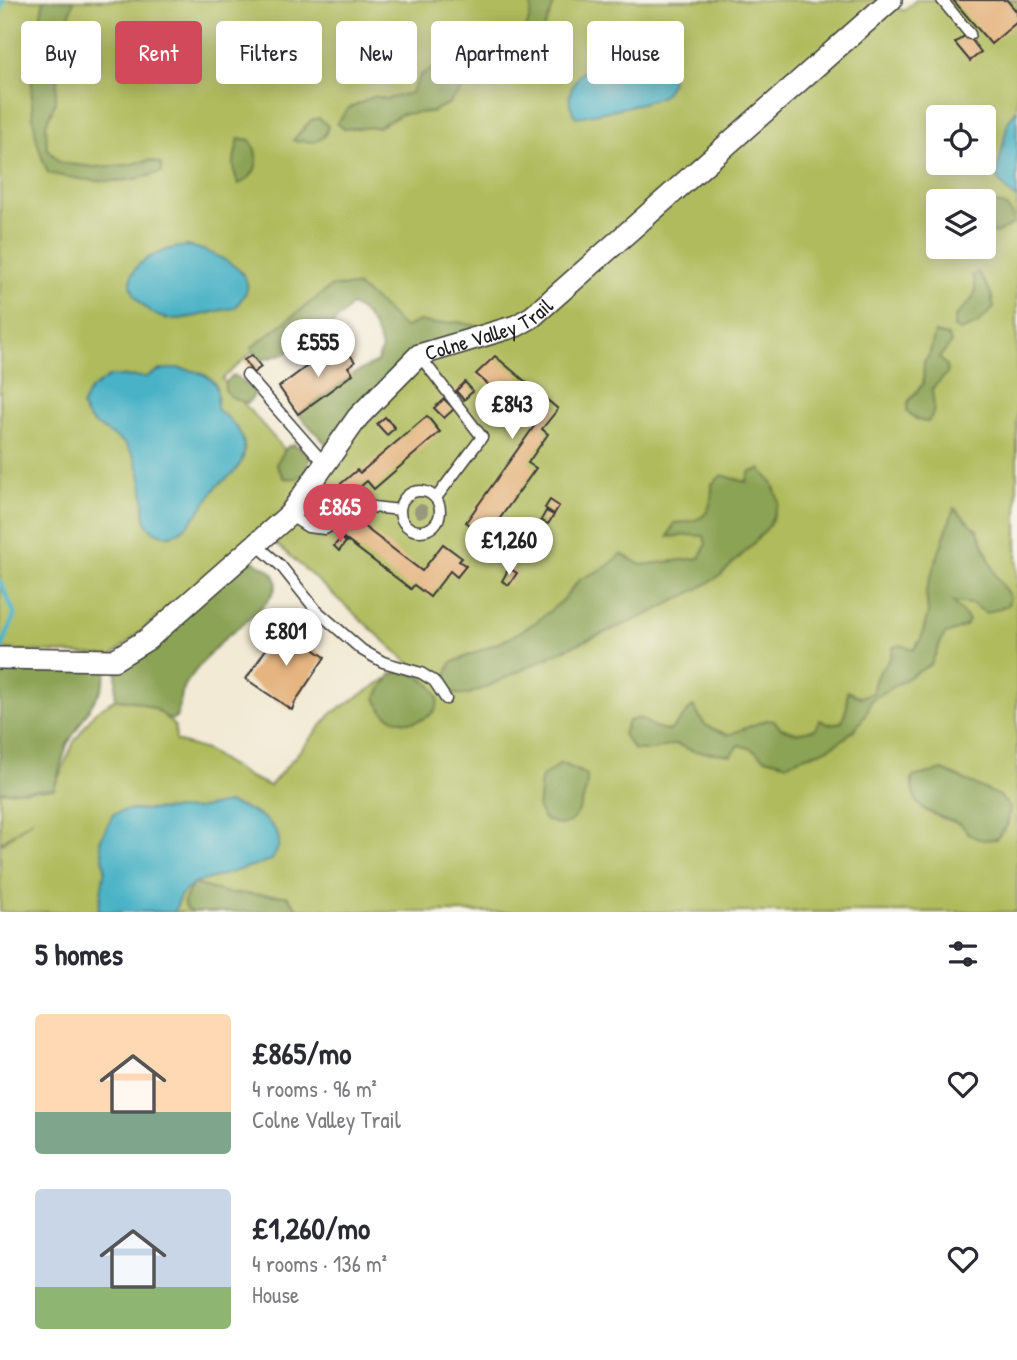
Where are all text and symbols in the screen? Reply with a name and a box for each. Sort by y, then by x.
chip: Buy [21,21,101,84]
chip: Rent [115,21,202,84]
chip: Filters [216,21,322,84]
chip: New [336,21,417,84]
chip: Apartment [431,21,573,84]
chip: House [587,21,684,84]
map controls [926,105,996,259]
button: locate [926,105,996,175]
button: layers [926,189,996,259]
street label: Colne Valley Trail [421,291,559,367]
pin: £555 [277,320,359,379]
text: £555 [297,326,339,357]
pin: £843 [471,382,553,441]
text: £843 [491,388,533,419]
pin: £865 [299,484,381,544]
text: £865 [319,491,361,522]
pin: £1,260 [452,518,566,577]
text: £1,260 [481,524,537,555]
pin: £801 [245,608,327,668]
text: £801 [265,615,307,646]
text: 5 homes [35,934,123,974]
icon: filters [944,935,982,973]
text: £865/mo [252,1033,351,1073]
icon: home [91,1042,175,1126]
icon: heart [944,1065,982,1103]
text: 4 rooms · 96 m² [252,1073,377,1104]
text: Colne Valley Trail [252,1104,401,1135]
text: £1,260/mo [252,1208,370,1248]
icon: home [91,1217,175,1301]
icon: heart [944,1240,982,1278]
text: 4 rooms · 136 m² [252,1248,387,1279]
text: House [252,1279,299,1310]

